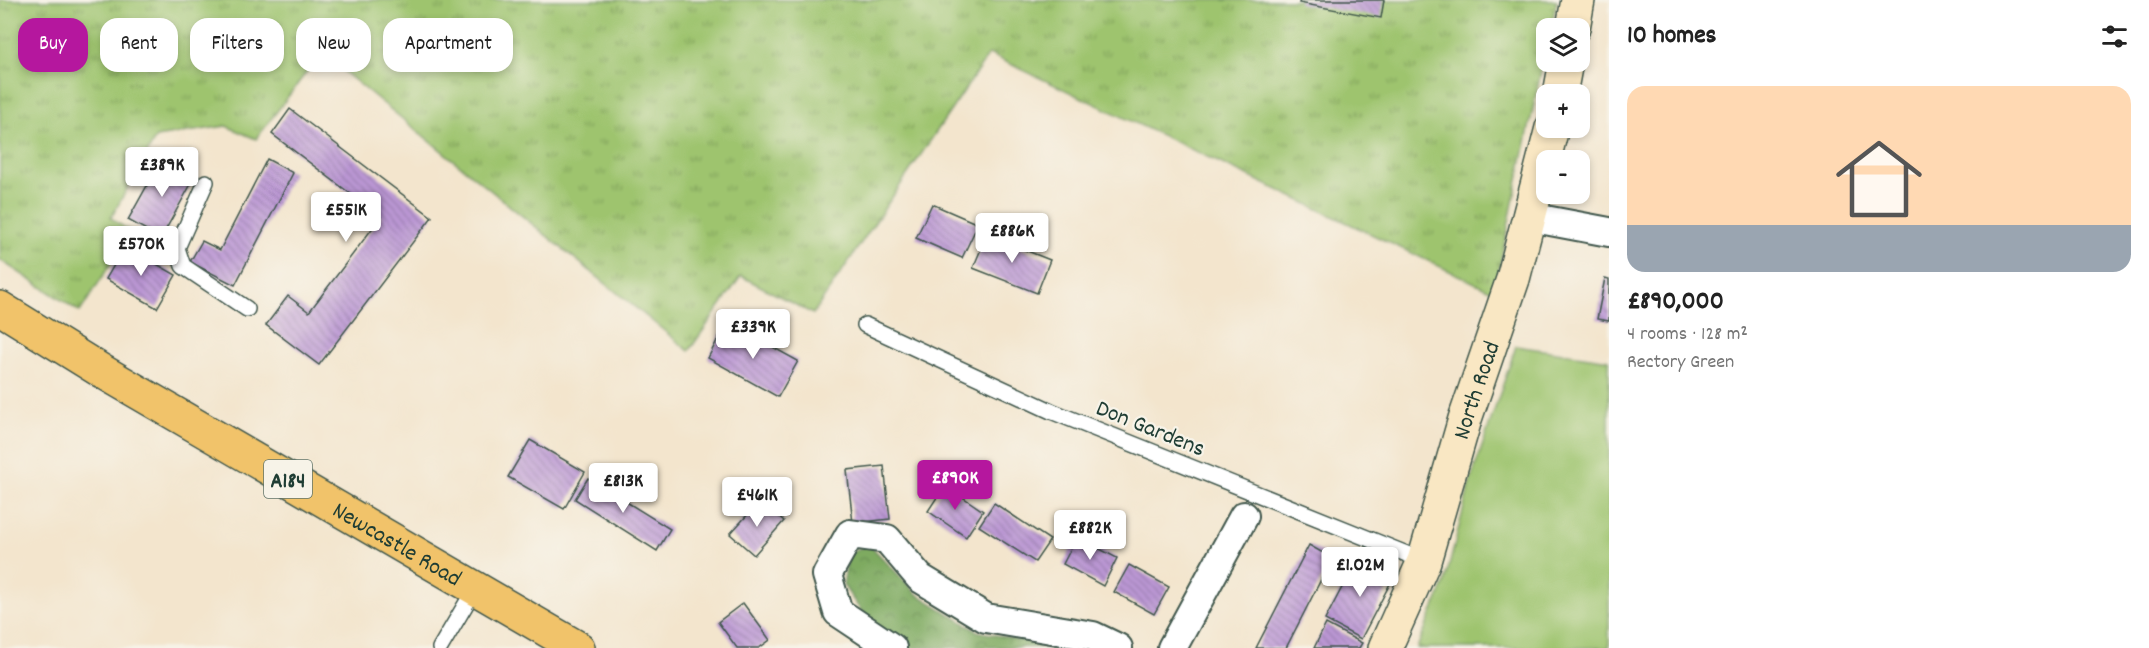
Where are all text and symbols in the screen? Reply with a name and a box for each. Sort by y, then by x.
chip: Buy [18,18,88,72]
chip: Rent [100,18,178,72]
chip: Filters [190,18,284,72]
chip: New [296,18,371,72]
chip: Apartment [383,18,513,72]
map controls [1536,18,1590,204]
button: layers [1536,18,1590,72]
text: 10 homes [1627,18,1717,55]
icon: filters [2098,20,2131,53]
button: + [1536,84,1590,138]
icon: home [1825,125,1933,233]
pin: £389K [120,147,204,198]
button: − [1536,150,1590,204]
text: £389K [139,152,185,180]
pin: £551K [304,192,388,243]
text: £551K [325,197,367,225]
pin: £886K [970,213,1054,264]
text: £886K [989,218,1035,246]
pin: £570K [99,226,183,277]
text: £570K [117,231,165,259]
text: £890,000 [1627,284,1724,321]
pin: £339K [711,309,795,360]
text: £339K [730,314,776,342]
text: 4 rooms · 128 m² [1627,321,1748,349]
street label: North Road [1446,337,1510,444]
text: Rectory Green [1627,349,1734,377]
street label: Don Gardens [1090,392,1210,467]
road number: A184 [264,460,312,498]
pin: £890K [913,460,997,511]
pin: £813K [581,463,665,514]
text: £890K [931,465,979,493]
text: £813K [603,468,643,496]
pin: £461K [715,477,799,528]
text: £461K [736,482,778,510]
street label: Newcastle Road [325,495,467,597]
pin: £882K [1048,510,1132,561]
text: £882K [1068,515,1112,543]
pin: £1.02M [1311,547,1409,598]
text: £1.02M [1335,552,1385,580]

